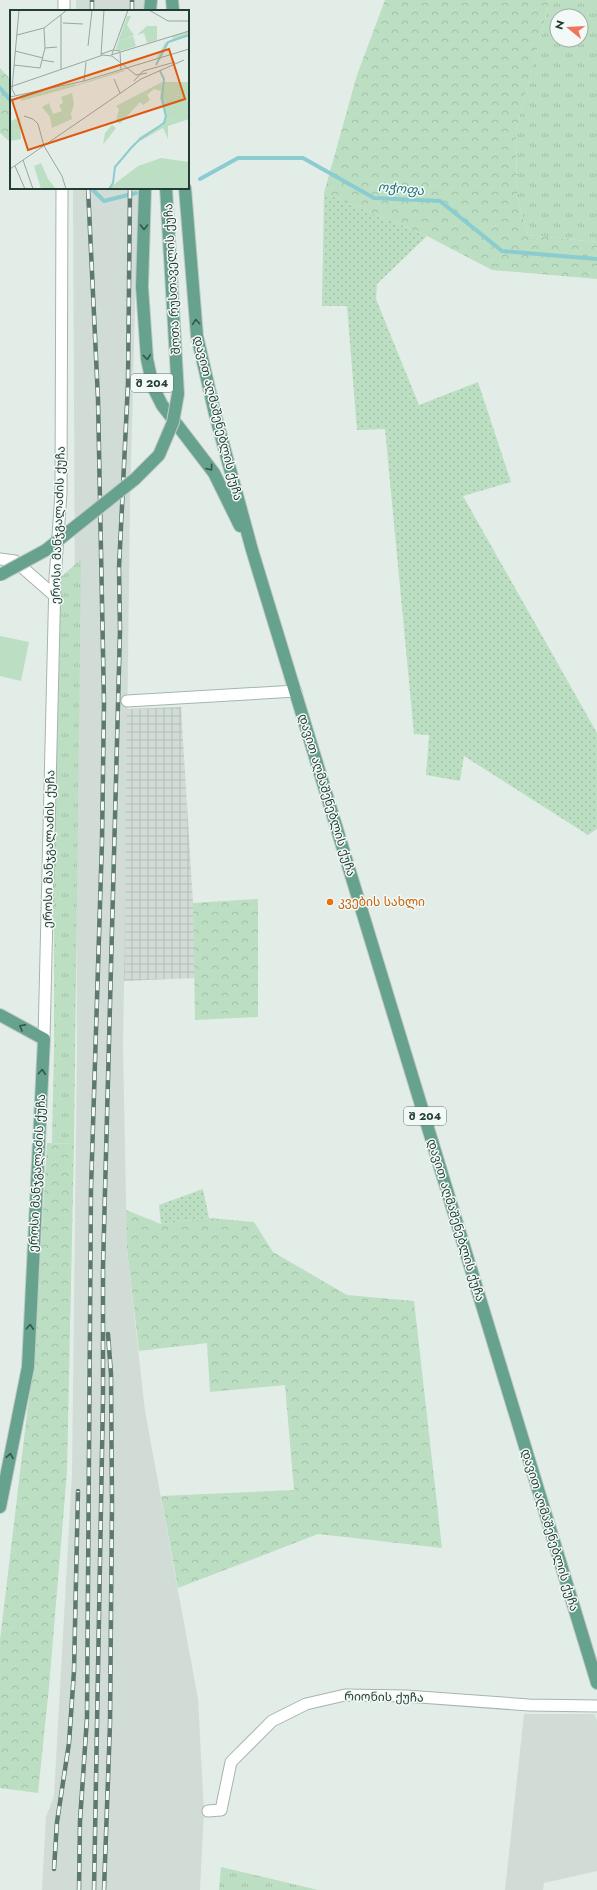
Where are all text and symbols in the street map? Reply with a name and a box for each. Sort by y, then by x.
north arrow [549,8,589,48]
inset map [10,10,189,189]
text: N [551,18,568,32]
water label: ოჭოფა [377,177,426,200]
street label: შოთა რუსთაველის ქუჩა [159,203,185,355]
one-way arrow [140,224,148,230]
one-way arrow [192,319,201,325]
street label: დავით აღმაშენებლის ქუჩა [189,334,247,502]
one-way arrow [142,354,151,360]
road number: შ 204 [131,374,173,392]
street label: ეროსი მანჯგალაძის ქუჩა [46,446,70,604]
one-way arrow [205,463,212,470]
street label: დავით აღმაშენებლის ქუჩა [294,711,360,879]
street label: ეროსი მანჯგალაძის ქუჩა [39,770,59,928]
place label: კვების სახლი [338,893,425,911]
marker: კვების სახლი [325,897,335,907]
one-way arrow [19,1025,26,1032]
one-way arrow [38,1069,47,1075]
street label: ეროსი მანჯგალაძის ქუჩა [24,1094,50,1252]
road number: შ 204 [404,1107,446,1125]
street label: დავით აღმაშენებლის ქუჩა [423,1136,489,1304]
one-way arrow [26,1324,34,1330]
street label: დავით აღმაშენებლის ქუჩა [517,1446,583,1614]
one-way arrow [6,1452,14,1459]
street label: რიონის ქუჩა [344,1687,424,1707]

